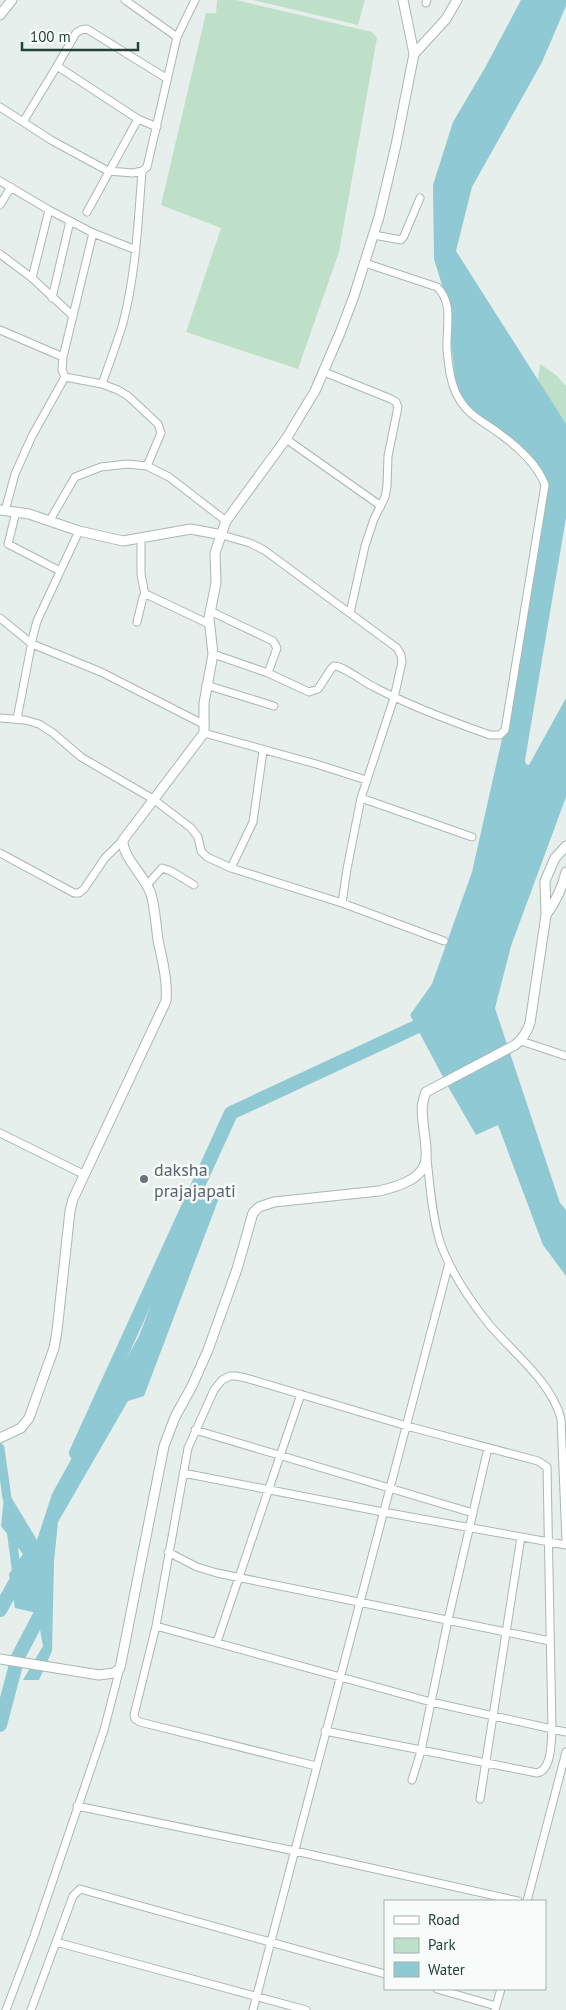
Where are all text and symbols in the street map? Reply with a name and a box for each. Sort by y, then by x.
scale bar [22,20,139,52]
text: 100 m [30,27,71,46]
place label: daksha prajajapati [154,1158,236,1202]
marker: daksha prajajapati [138,1173,150,1185]
legend [384,1900,546,1990]
text: Road [428,1910,460,1929]
text: Park [428,1935,456,1954]
text: Water [428,1960,465,1979]

